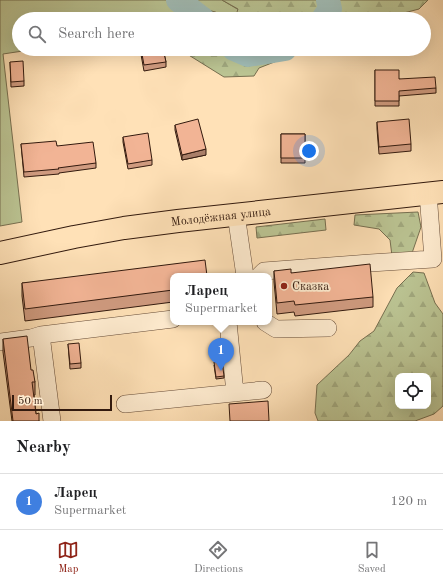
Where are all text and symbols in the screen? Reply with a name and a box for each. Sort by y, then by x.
search box [12,12,431,56]
icon: search [26,23,48,45]
text: Search here [58,27,135,42]
your location [299,141,319,161]
street label: Молодёжная улица [170,206,272,229]
popup [170,273,272,325]
marker: Сказка [279,281,289,291]
place label: Сказка [292,281,329,293]
text: Ларец [185,284,228,299]
text: Supermarket [185,302,257,315]
pin: 1 [208,338,234,371]
map controls [395,373,431,409]
button: locate [395,373,431,409]
scale bar [12,393,112,412]
text: 50 m [18,396,43,407]
text: Nearby [16,439,71,456]
text: Ларец [54,486,97,501]
text: 1 [25,495,33,508]
text: 120 m [390,495,427,508]
text: Supermarket [54,504,126,517]
tab: Map [57,539,79,577]
tab: Directions [194,539,243,577]
tab: Saved [358,539,386,577]

